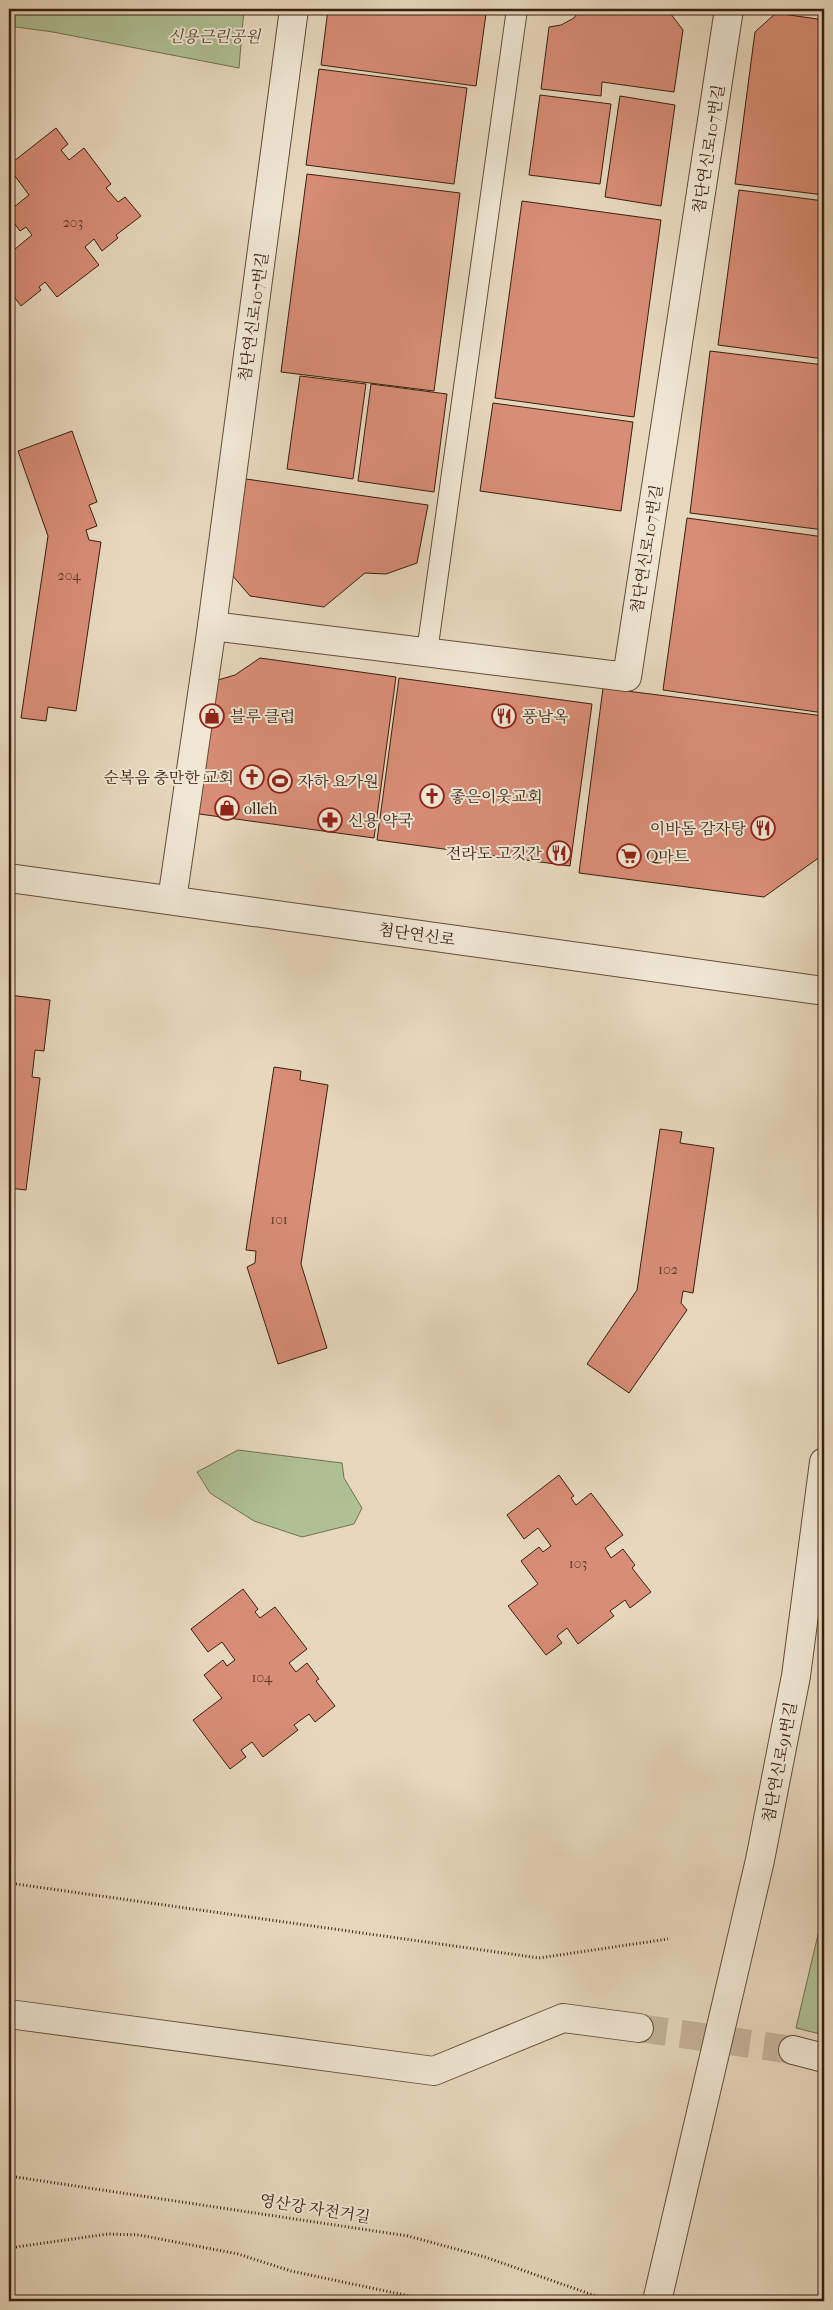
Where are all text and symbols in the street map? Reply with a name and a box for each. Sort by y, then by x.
park label: 신용근린공원 [168,27,262,46]
street label: 첨단연신로107번길 [689,83,728,215]
house number: 203 [63,214,83,231]
street label: 첨단연신로107번길 [235,251,272,383]
street label: 첨단연신로107번길 [627,483,666,615]
house number: 204 [57,567,81,584]
shop icon: 블루 클럽 [199,703,225,729]
restaurant icon: 풍남옥 [491,703,517,729]
place label: 블루 클럽 [230,707,295,726]
place label: 풍남옥 [522,707,569,726]
church icon: 순복음 충만한 교회 [239,764,265,790]
place label: 순복음 충만한 교회 [103,768,234,787]
sports icon: 자하 요가원 [267,768,293,794]
place label: 자하 요가원 [298,772,379,791]
church icon: 좋은이웃교회 [419,783,445,809]
place label: 좋은이웃교회 [450,787,543,806]
shop icon: olleh [214,795,240,821]
place label: olleh [244,799,278,818]
pharmacy icon: 신용 약국 [317,807,343,833]
place label: 신용 약국 [348,811,414,830]
restaurant icon: 이바돔 감자탕 [750,815,776,841]
place label: 이바돔 감자탕 [650,819,747,838]
restaurant icon: 전라도 고깃간 [546,840,572,866]
supermarket icon: Q마트 [616,843,642,869]
place label: 전라도 고깃간 [446,844,543,863]
place label: Q마트 [646,847,690,866]
street label: 첨단연신로 [377,920,457,949]
house number: 101 [270,1211,288,1228]
house number: 102 [658,1261,678,1278]
house number: 103 [569,1555,587,1572]
house number: 104 [252,1669,273,1686]
street label: 첨단연신로91번길 [758,1700,800,1824]
street label: 영산강 자전거길 [258,2190,372,2227]

